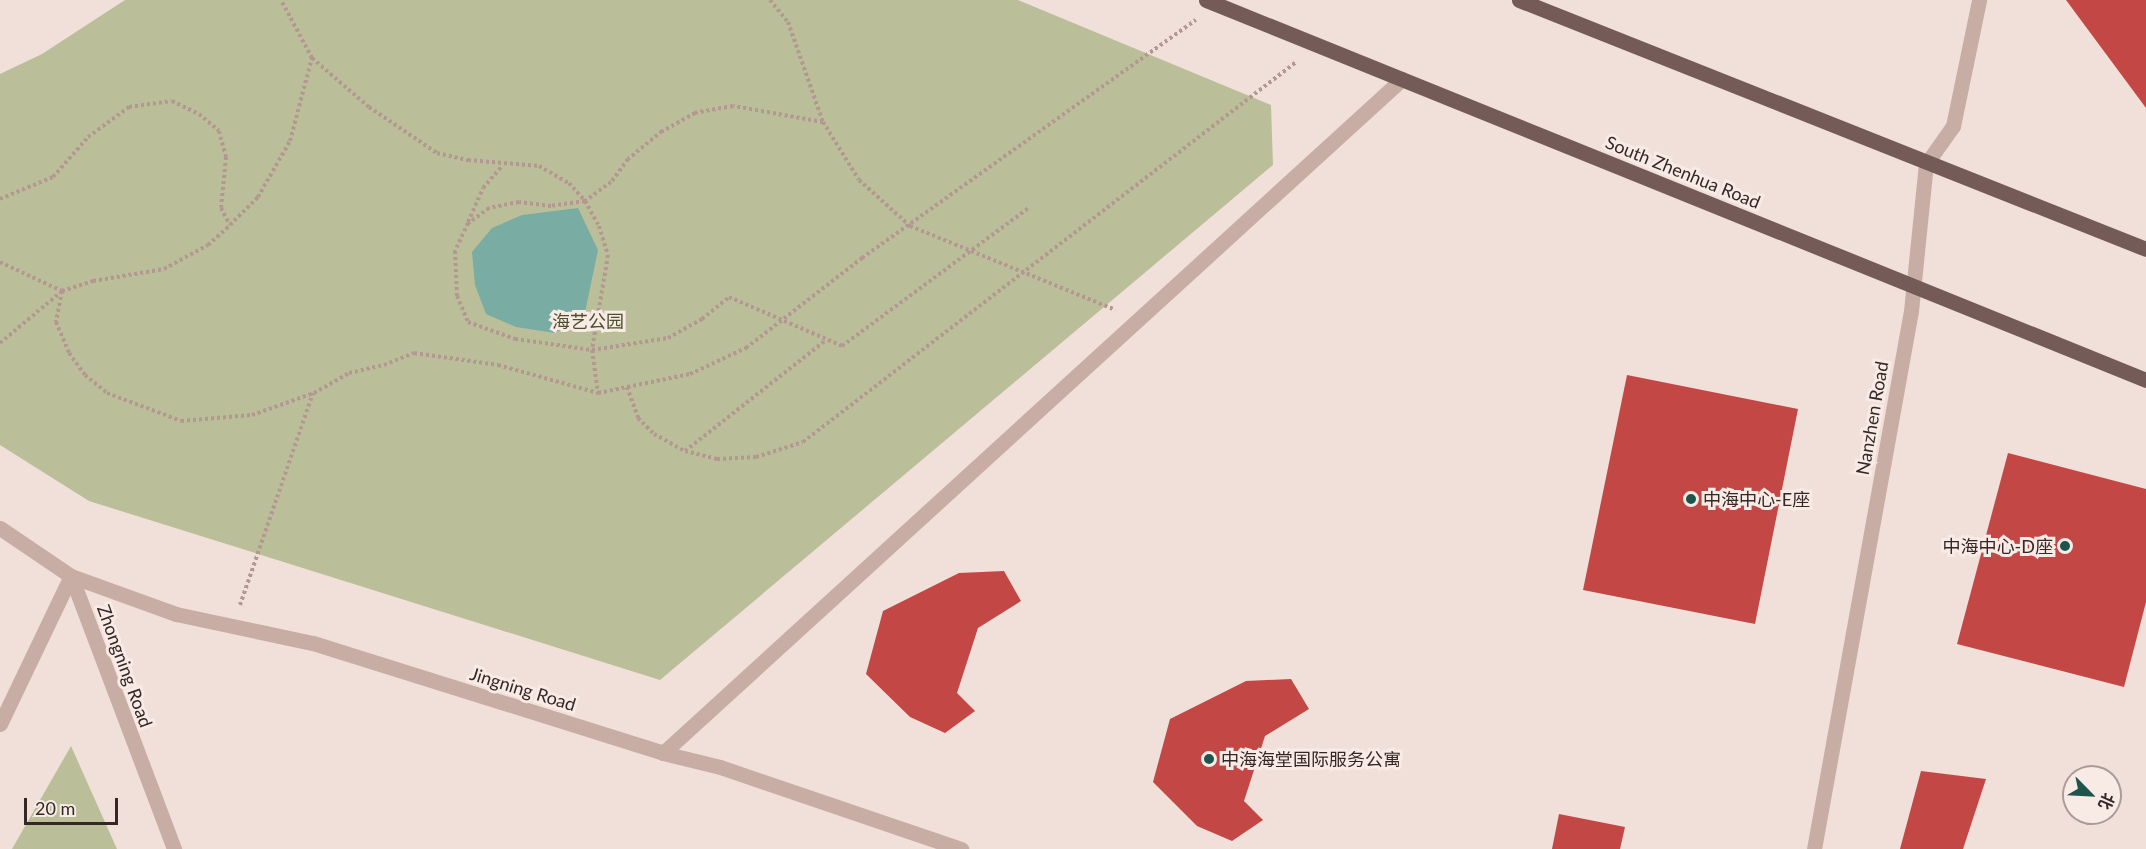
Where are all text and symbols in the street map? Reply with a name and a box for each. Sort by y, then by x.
street label: South Zhenhua Road [1602,131,1764,213]
park label: 海艺公园 [552,310,624,332]
street label: Nanzhen Road [1851,360,1893,476]
place label: 中海中心-E座 [1703,488,1810,510]
marker: 中海中心-E座 [1684,492,1698,506]
place label: 中海中心-D座 [1943,535,2053,557]
marker: 中海中心-D座 [2058,539,2072,553]
street label: Zhongning Road [93,602,157,730]
street label: Jingning Road [467,663,579,715]
place label: 中海海堂国际服务公寓 [1221,748,1401,770]
marker: 中海海堂国际服务公寓 [1202,752,1216,766]
north arrow [2062,765,2122,825]
scale bar [27,786,122,824]
text: 北 [2095,791,2119,813]
text: 20 m [35,797,75,819]

